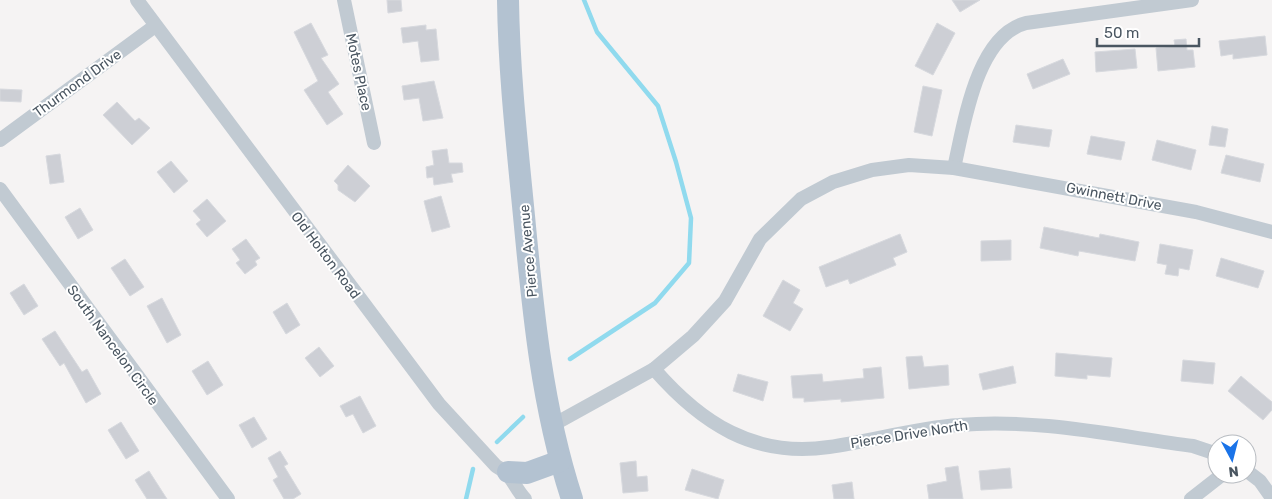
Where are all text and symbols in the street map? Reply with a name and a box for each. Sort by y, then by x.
scale bar [1097,15,1200,47]
text: 50 m [1104,24,1139,42]
street label: Motes Place [342,32,375,112]
street label: Thurmond Drive [30,46,125,121]
street label: Gwinnett Drive [1065,179,1163,214]
street label: Pierce Avenue [516,204,541,298]
street label: Old Holton Road [287,208,364,302]
street label: South Nancelon Circle [63,282,162,409]
street label: Pierce Drive North [849,417,969,452]
north arrow [1207,434,1257,484]
text: N [1227,462,1240,480]

